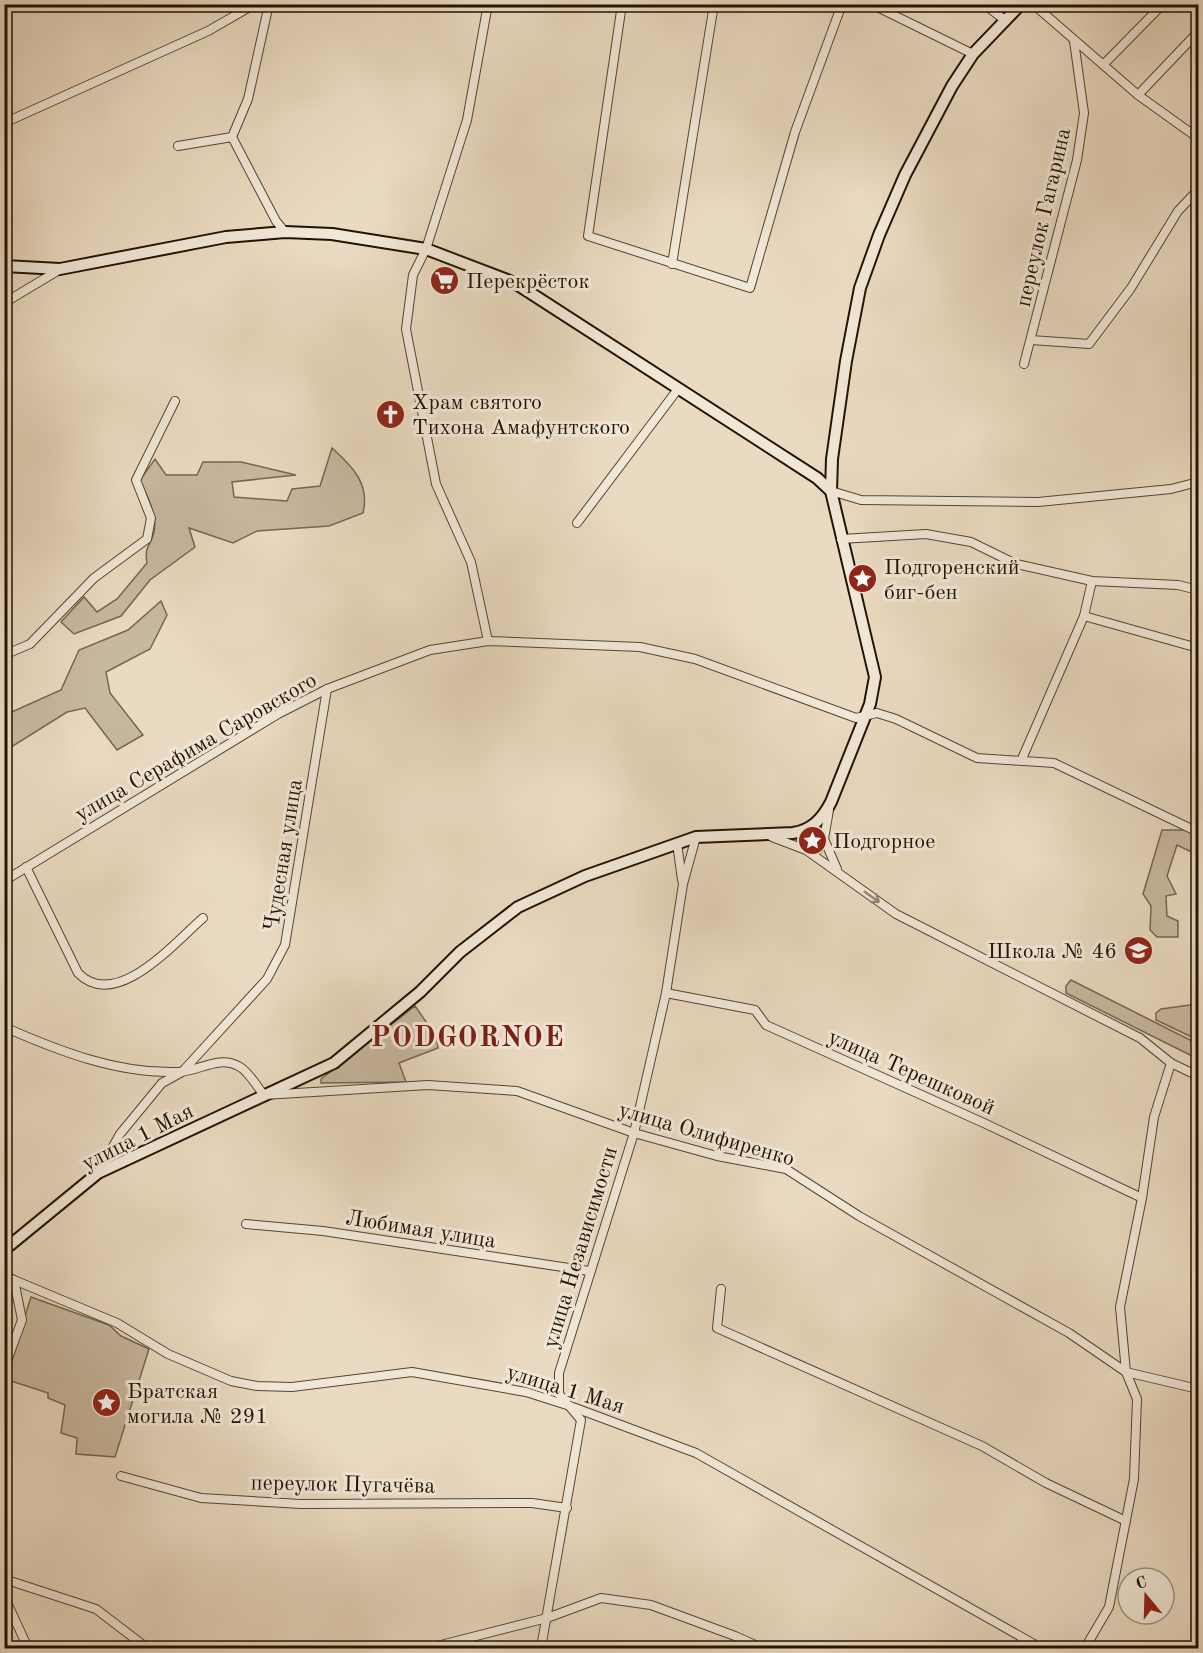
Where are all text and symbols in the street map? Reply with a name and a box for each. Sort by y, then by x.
street label: переулок Гагарина [1013,126,1075,309]
supermarket icon: Перекрёсток [429,264,461,296]
place label: Перекрёсток [466,271,589,293]
place label: Храм святого Тихона Амафунтского [412,392,630,439]
church icon: Храм святого Тихона Амафунтского [375,398,407,430]
place label: Подгоренский биг-бен [884,557,1020,604]
place icon: Подгоренский биг-бен [847,563,879,595]
street label: улица Серафима Саровского [71,669,321,826]
street label: Чудесная улица [261,777,307,933]
place icon: Подгорное [796,824,828,856]
place label: Подгорное [833,831,935,853]
one-way arrow [863,891,879,903]
school or university icon: Школа № 46 [1122,934,1154,966]
place label: Школа № 46 [988,941,1117,963]
district label: PODGORNOE [371,1025,565,1053]
street label: улица Терешковой [824,1026,998,1120]
street label: улица Олифиренко [616,1099,797,1171]
street label: улица 1 Мая [79,1100,197,1175]
street label: улица Независимости [540,1144,622,1351]
street label: Любимая улица [344,1207,498,1253]
street label: улица 1 Мая [504,1362,627,1418]
place label: Братская могила № 291 [127,1381,268,1428]
place icon: Братская могила № 291 [90,1387,122,1419]
street label: переулок Пугачёва [250,1472,436,1498]
north arrow [1116,1566,1176,1626]
text: С [1134,1574,1149,1593]

